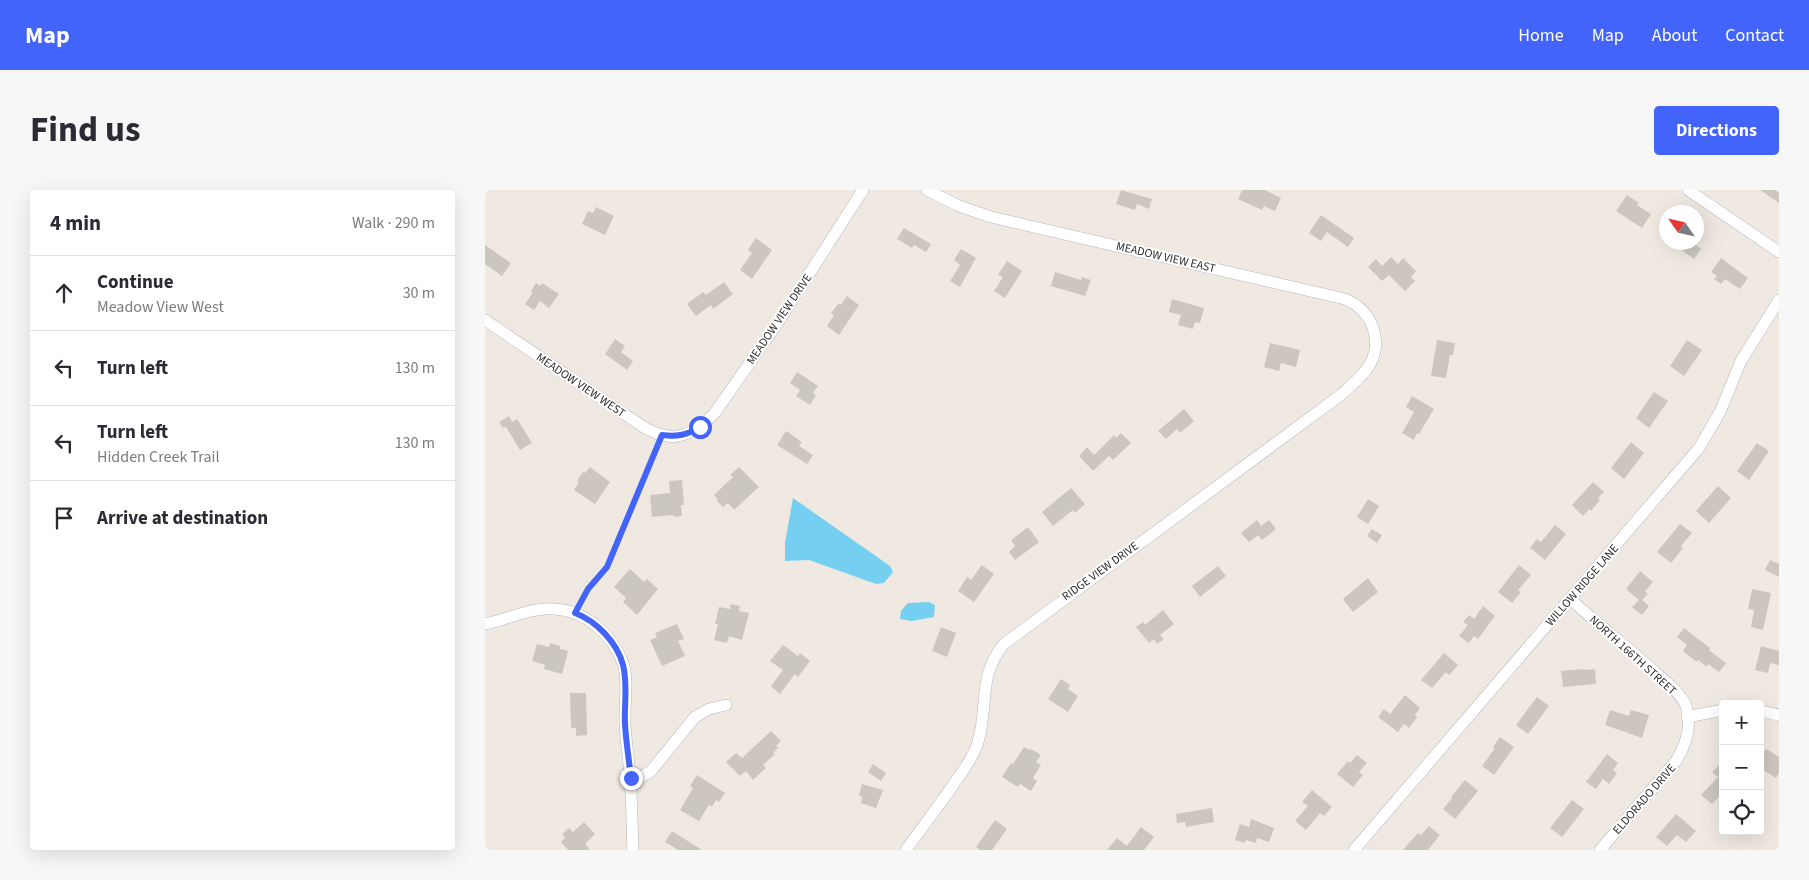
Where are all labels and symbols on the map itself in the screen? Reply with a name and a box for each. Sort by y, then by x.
north arrow [1659,205,1704,250]
street label: MEADOW VIEW EAST [1114,238,1218,277]
street label: MEADOW VIEW DRIVE [743,271,816,368]
street label: MEADOW VIEW WEST [533,349,629,422]
route start [689,416,712,439]
street label: RIDGE VIEW DRIVE [1059,538,1142,605]
street label: WILLOW RIDGE LANE [1542,541,1623,630]
street label: NORTH 166TH STREET [1585,612,1680,700]
street label: ELDORADO DRIVE [1609,760,1680,838]
route end [620,767,643,790]

